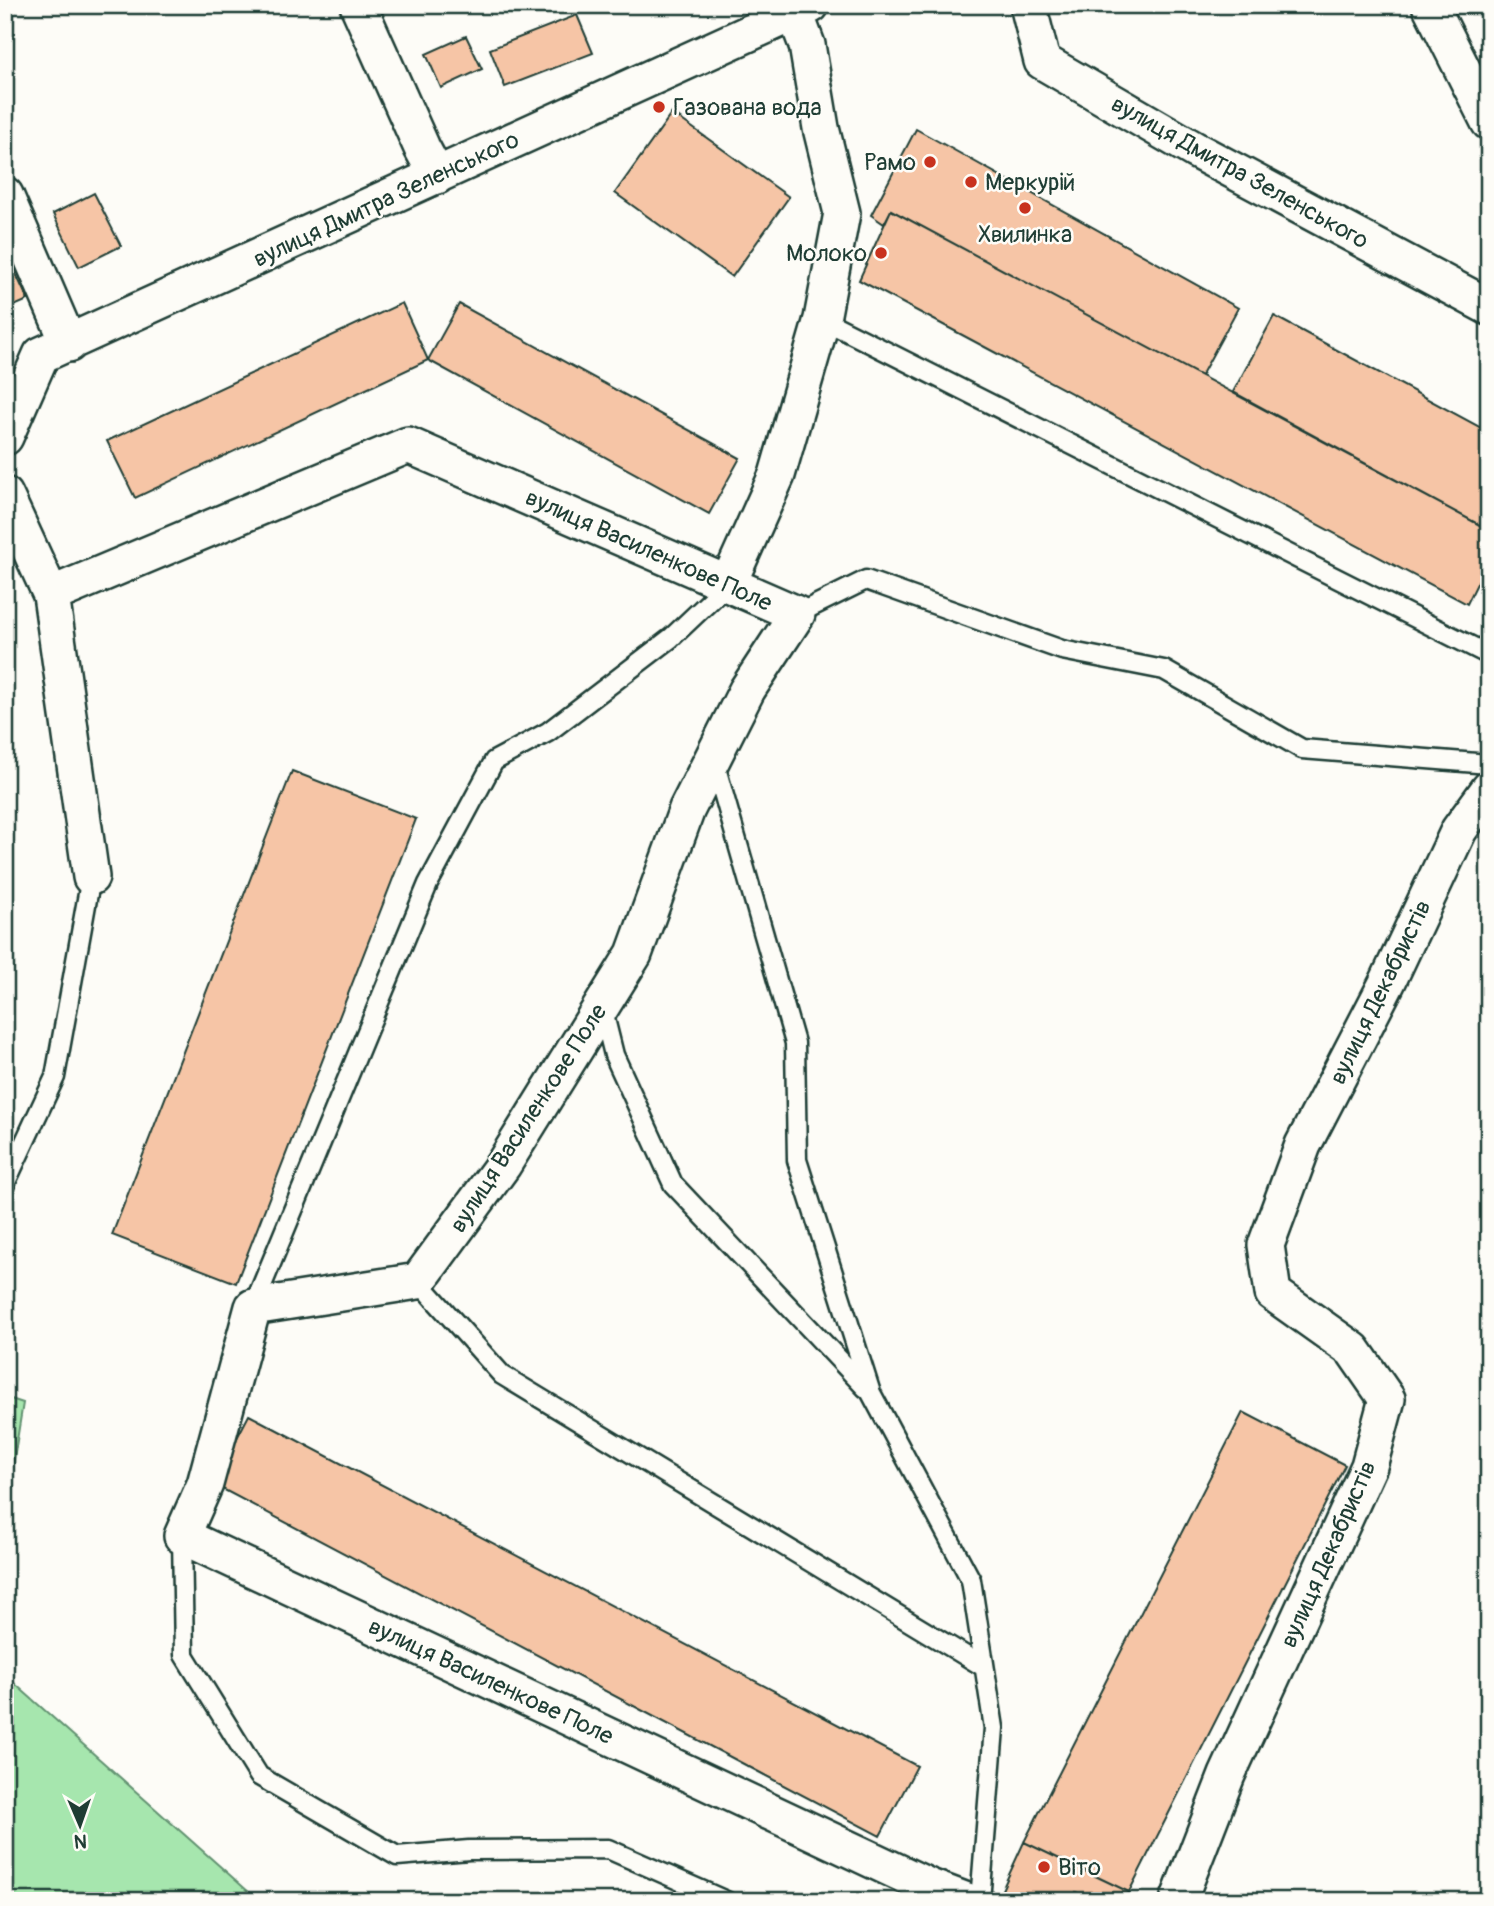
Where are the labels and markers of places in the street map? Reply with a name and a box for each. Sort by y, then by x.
place label: Газована вода [673,93,822,122]
marker: Газована вода [651,99,667,115]
place label: Рамо [864,148,916,177]
marker: Рамо [922,154,938,170]
place label: Меркурій [985,168,1075,197]
marker: Меркурій [963,174,979,190]
marker: Хвилинка [1017,200,1033,216]
place label: Хвилинка [978,220,1072,249]
place label: Молоко [786,239,867,268]
marker: Молоко [873,245,889,261]
place label: Віто [1058,1853,1101,1882]
marker: Віто [1036,1859,1052,1875]

